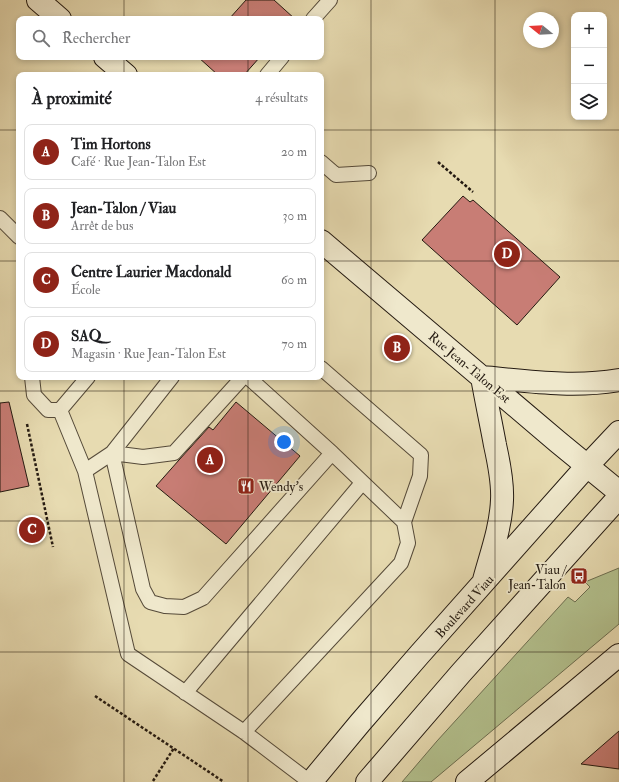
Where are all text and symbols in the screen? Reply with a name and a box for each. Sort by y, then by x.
north arrow [523,12,559,48]
map controls [571,12,607,120]
button: + [571,12,607,48]
search box [16,16,324,60]
icon: search [30,27,52,49]
text: Rechercher [62,29,130,48]
button: − [571,48,607,84]
button: layers [571,84,607,120]
text: À proximité [32,88,112,109]
text: 4 résultats [255,90,308,106]
text: Tim Hortons [71,135,151,154]
text: A [42,144,50,160]
text: 20 m [281,144,307,160]
text: Café · Rue Jean-Talon Est [71,154,206,170]
text: Jean-Talon / Viau [71,199,176,218]
text: B [42,208,50,224]
text: 30 m [283,208,307,224]
text: Arrêt de bus [71,218,133,234]
pin: D [494,239,520,269]
text: Centre Laurier Macdonald [71,263,231,282]
text: C [41,272,51,288]
text: 60 m [281,272,307,288]
text: École [71,282,100,298]
text: SAQ [71,327,101,346]
street label: Rue Jean-Talon Est [425,329,514,407]
pin: B [384,333,410,363]
text: D [41,336,51,352]
text: 70 m [282,336,307,352]
text: Magasin · Rue Jean-Talon Est [71,346,226,362]
your location [274,432,294,452]
pin: A [197,445,223,475]
restaurant icon: Wendy's [236,476,256,496]
place label: Wendy's [258,479,304,496]
pin: C [19,515,45,545]
place label: Viau / Jean-Talon [507,562,568,593]
bus stop icon: Viau / Jean-Talon [569,566,589,586]
street label: Boulevard Viau [432,572,498,642]

